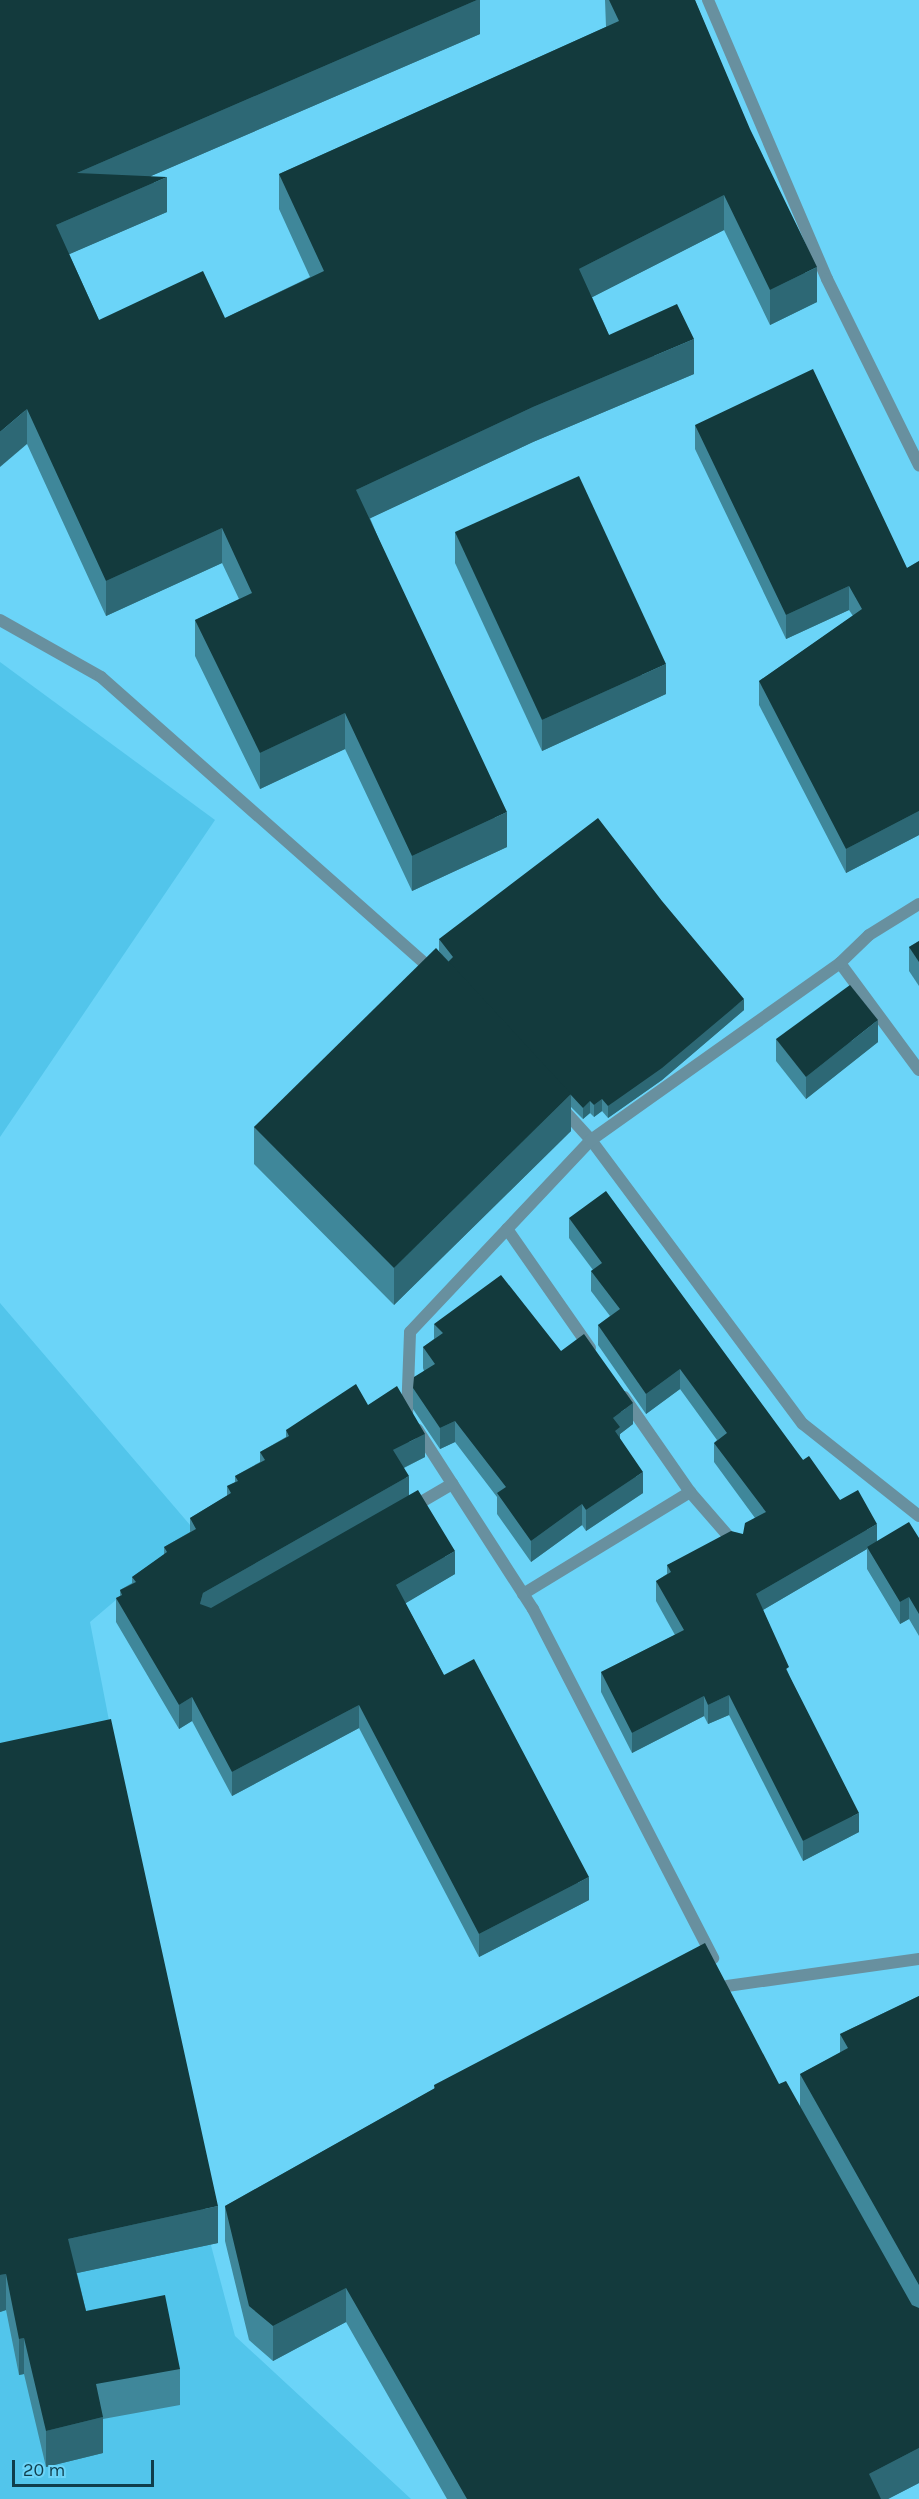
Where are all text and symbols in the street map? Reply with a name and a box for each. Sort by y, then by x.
scale bar [15,2448,158,2486]
text: 20 m [23,2459,65,2481]

